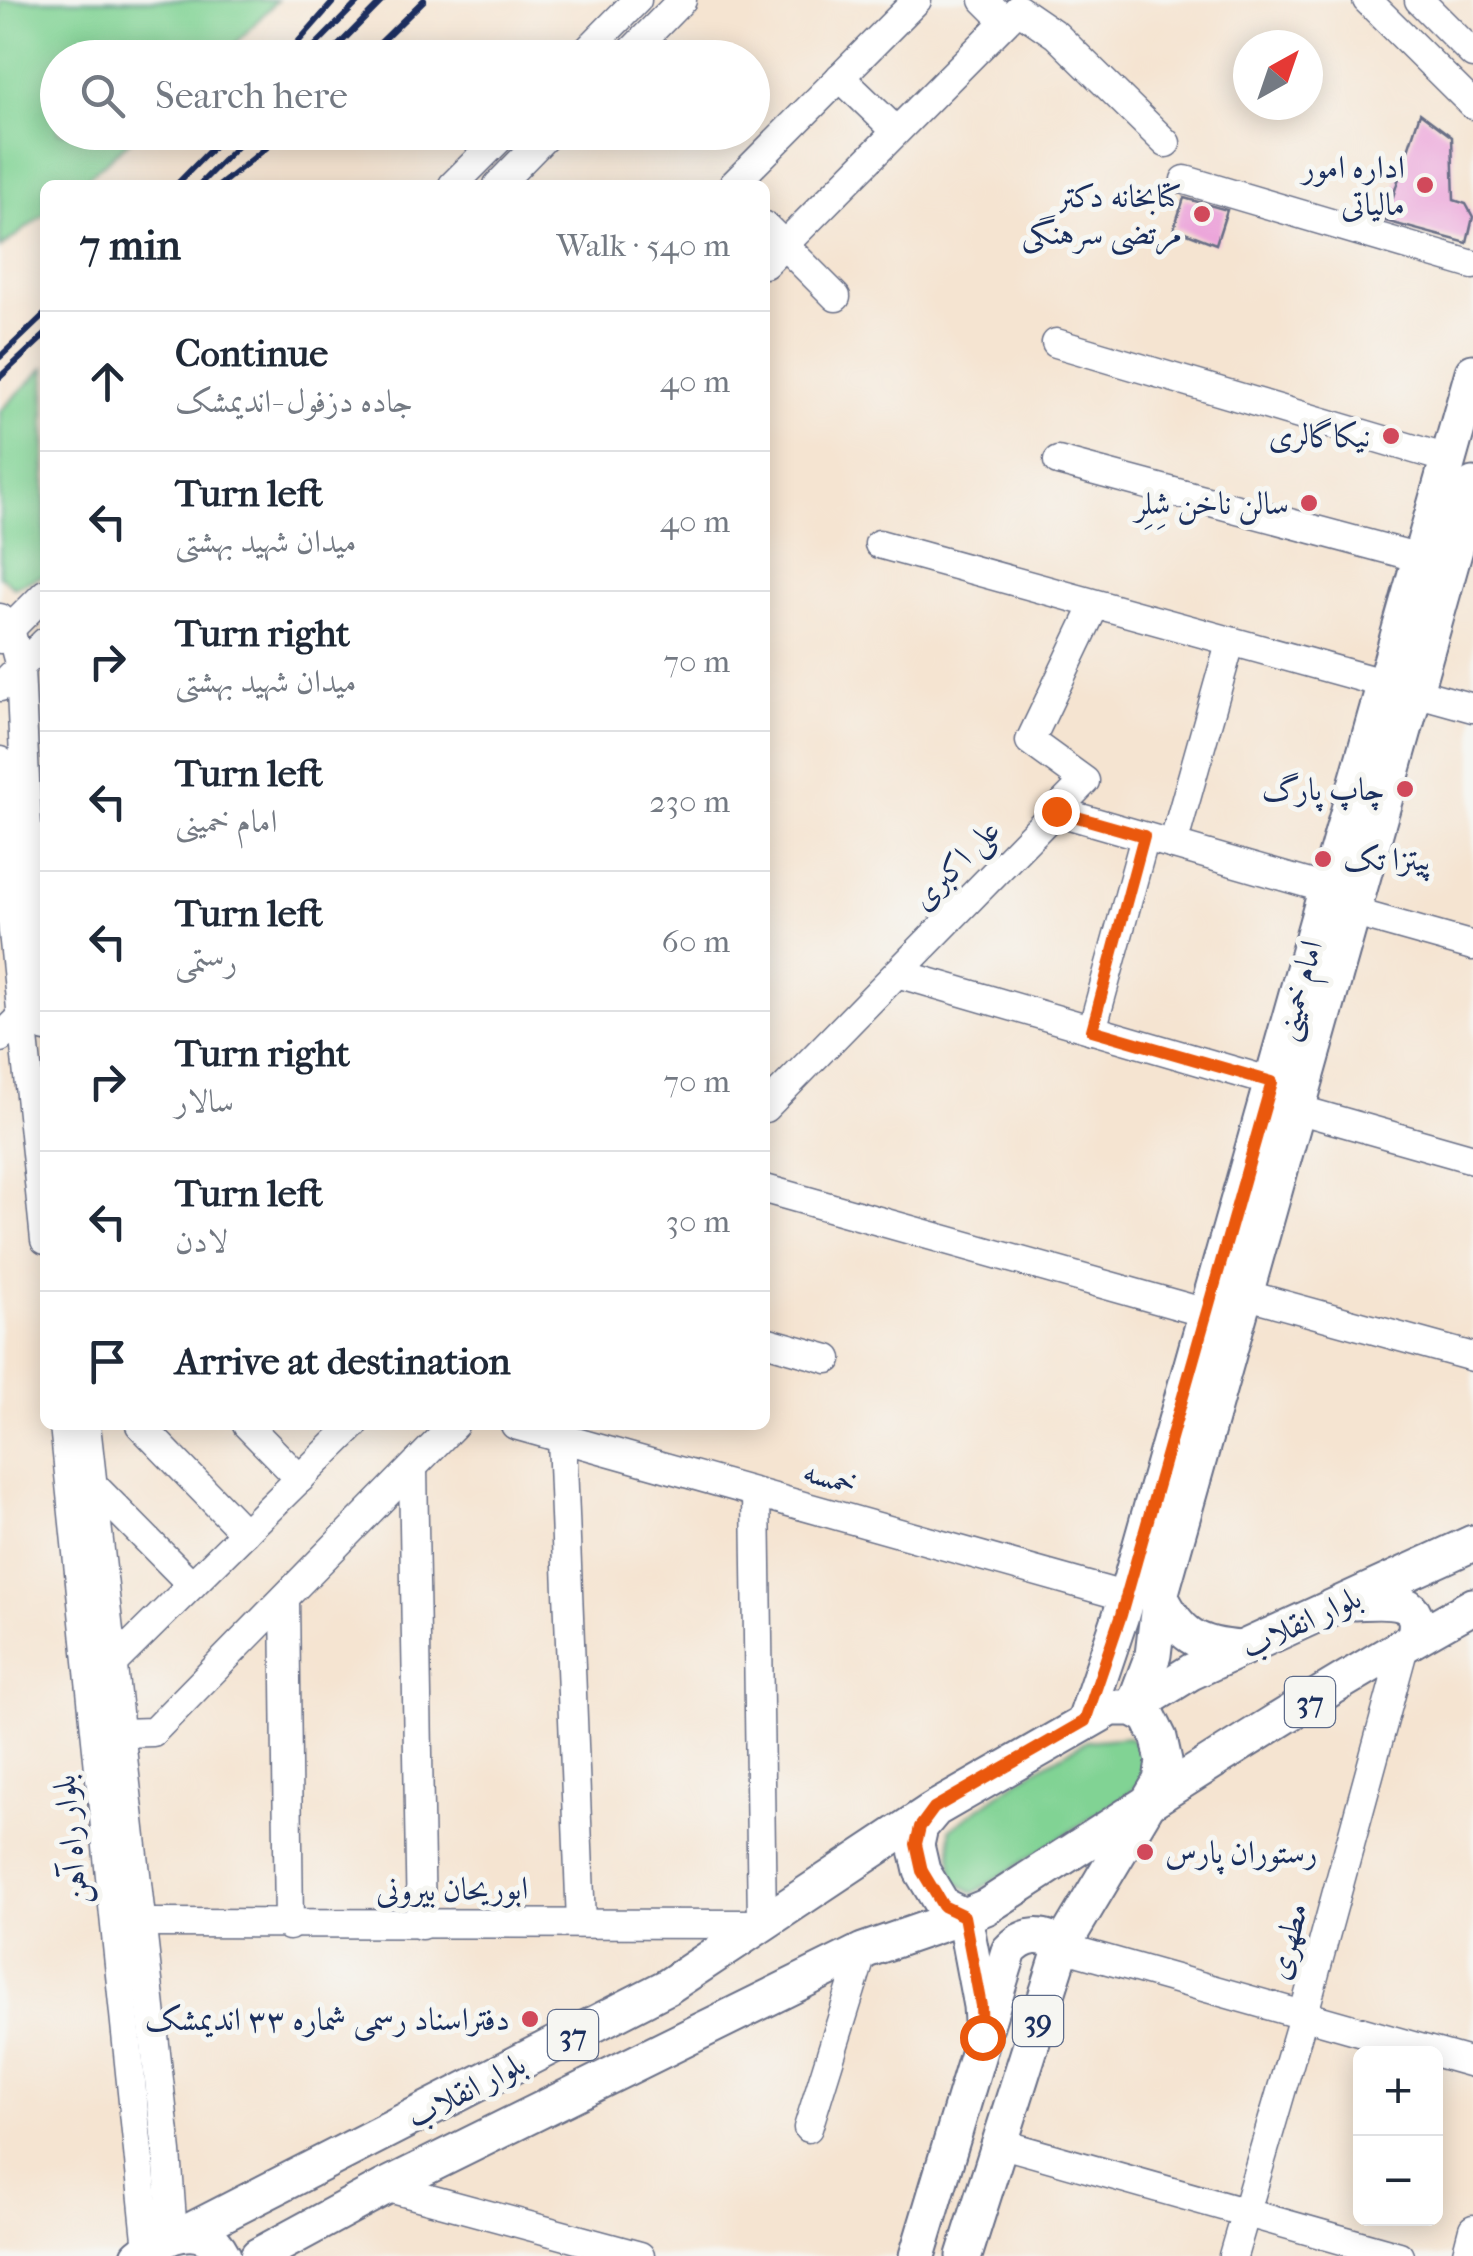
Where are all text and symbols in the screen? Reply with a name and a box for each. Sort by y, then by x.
north arrow [1233,30,1323,120]
search box [40,40,770,150]
icon: search [75,68,130,123]
text: Search here [155,73,348,118]
place label: اداره امور مالیاتی [1299,149,1405,223]
marker: اداره امور مالیاتی [1414,174,1436,196]
place label: کتابخانه دکتر مرتضی سرهنگی [1022,178,1182,256]
marker: کتابخانه دکتر مرتضی سرهنگی [1191,203,1213,225]
text: 7 min [80,221,181,270]
text: Walk · 540 m [557,227,730,264]
text: Continue [175,331,328,376]
icon: ahead [80,354,135,409]
text: 40 m [660,363,730,400]
text: جاده دزفول -اندیمشک [175,383,413,420]
place label: نیکاگالری [1268,417,1371,455]
marker: نیکاگالری [1380,425,1402,447]
text: Turn left [175,471,323,516]
place label: سالن ناخن شِلِر [1132,485,1289,530]
marker: سالن ناخن شِلِر [1298,492,1320,514]
icon: left [80,494,135,549]
text: 40 m [660,503,730,540]
text: میدان شهید بهشتی [175,523,356,560]
text: Turn right [175,611,350,656]
icon: right [80,634,135,689]
text: 70 m [664,643,730,680]
text: میدان شهید بهشتی [175,663,356,700]
text: Turn left [175,751,323,796]
place label: چاپ پارگ [1262,771,1385,812]
icon: left [80,774,135,829]
marker: چاپ پارگ [1394,778,1416,800]
text: 230 m [649,783,730,820]
route end [1034,789,1080,835]
text: امام خمینی [175,803,278,840]
street label: علی اکبری [904,812,1011,920]
place label: پیتزا تک [1343,841,1431,882]
marker: پیتزا تک [1312,848,1334,870]
text: Turn left [175,891,323,936]
icon: left [80,914,135,969]
text: 60 m [662,923,730,960]
street label: امام خمینی [1267,936,1339,1047]
text: رستمی [175,943,237,980]
text: Turn right [175,1031,350,1076]
icon: right [80,1054,135,1109]
text: 70 m [664,1063,730,1100]
text: سالار [175,1083,234,1120]
text: Turn left [175,1171,323,1216]
icon: left [80,1194,135,1249]
text: 30 m [666,1203,730,1240]
text: لادن [175,1223,228,1260]
icon: arrive [80,1334,135,1389]
text: Arrive at destination [175,1339,511,1384]
street label: خمسه [799,1452,861,1503]
street label: بلوار انقلاب [1235,1579,1367,1667]
road number: 37 [1285,1677,1335,1727]
street label: بلوار راه آهن [44,1773,99,1907]
place label: رستوران پارس [1165,1834,1318,1875]
marker: رستوران پارس [1134,1841,1156,1863]
street label: ابوریحان بیرونی [375,1870,529,1910]
street label: مطهری [1260,1899,1317,1984]
road number: 39 [1013,1996,1063,2046]
place label: دفتراسناد رسمی شماره ۳۳ اندیمشک [145,2001,510,2041]
marker: دفتراسناد رسمی شماره ۳۳ اندیمشک [519,2008,541,2030]
road number: 37 [548,2010,598,2060]
route start [960,2015,1006,2061]
street label: بلوار انقلاب [401,2045,532,2137]
map controls [1353,2046,1443,2226]
button: + [1353,2046,1443,2136]
button: − [1353,2136,1443,2226]

